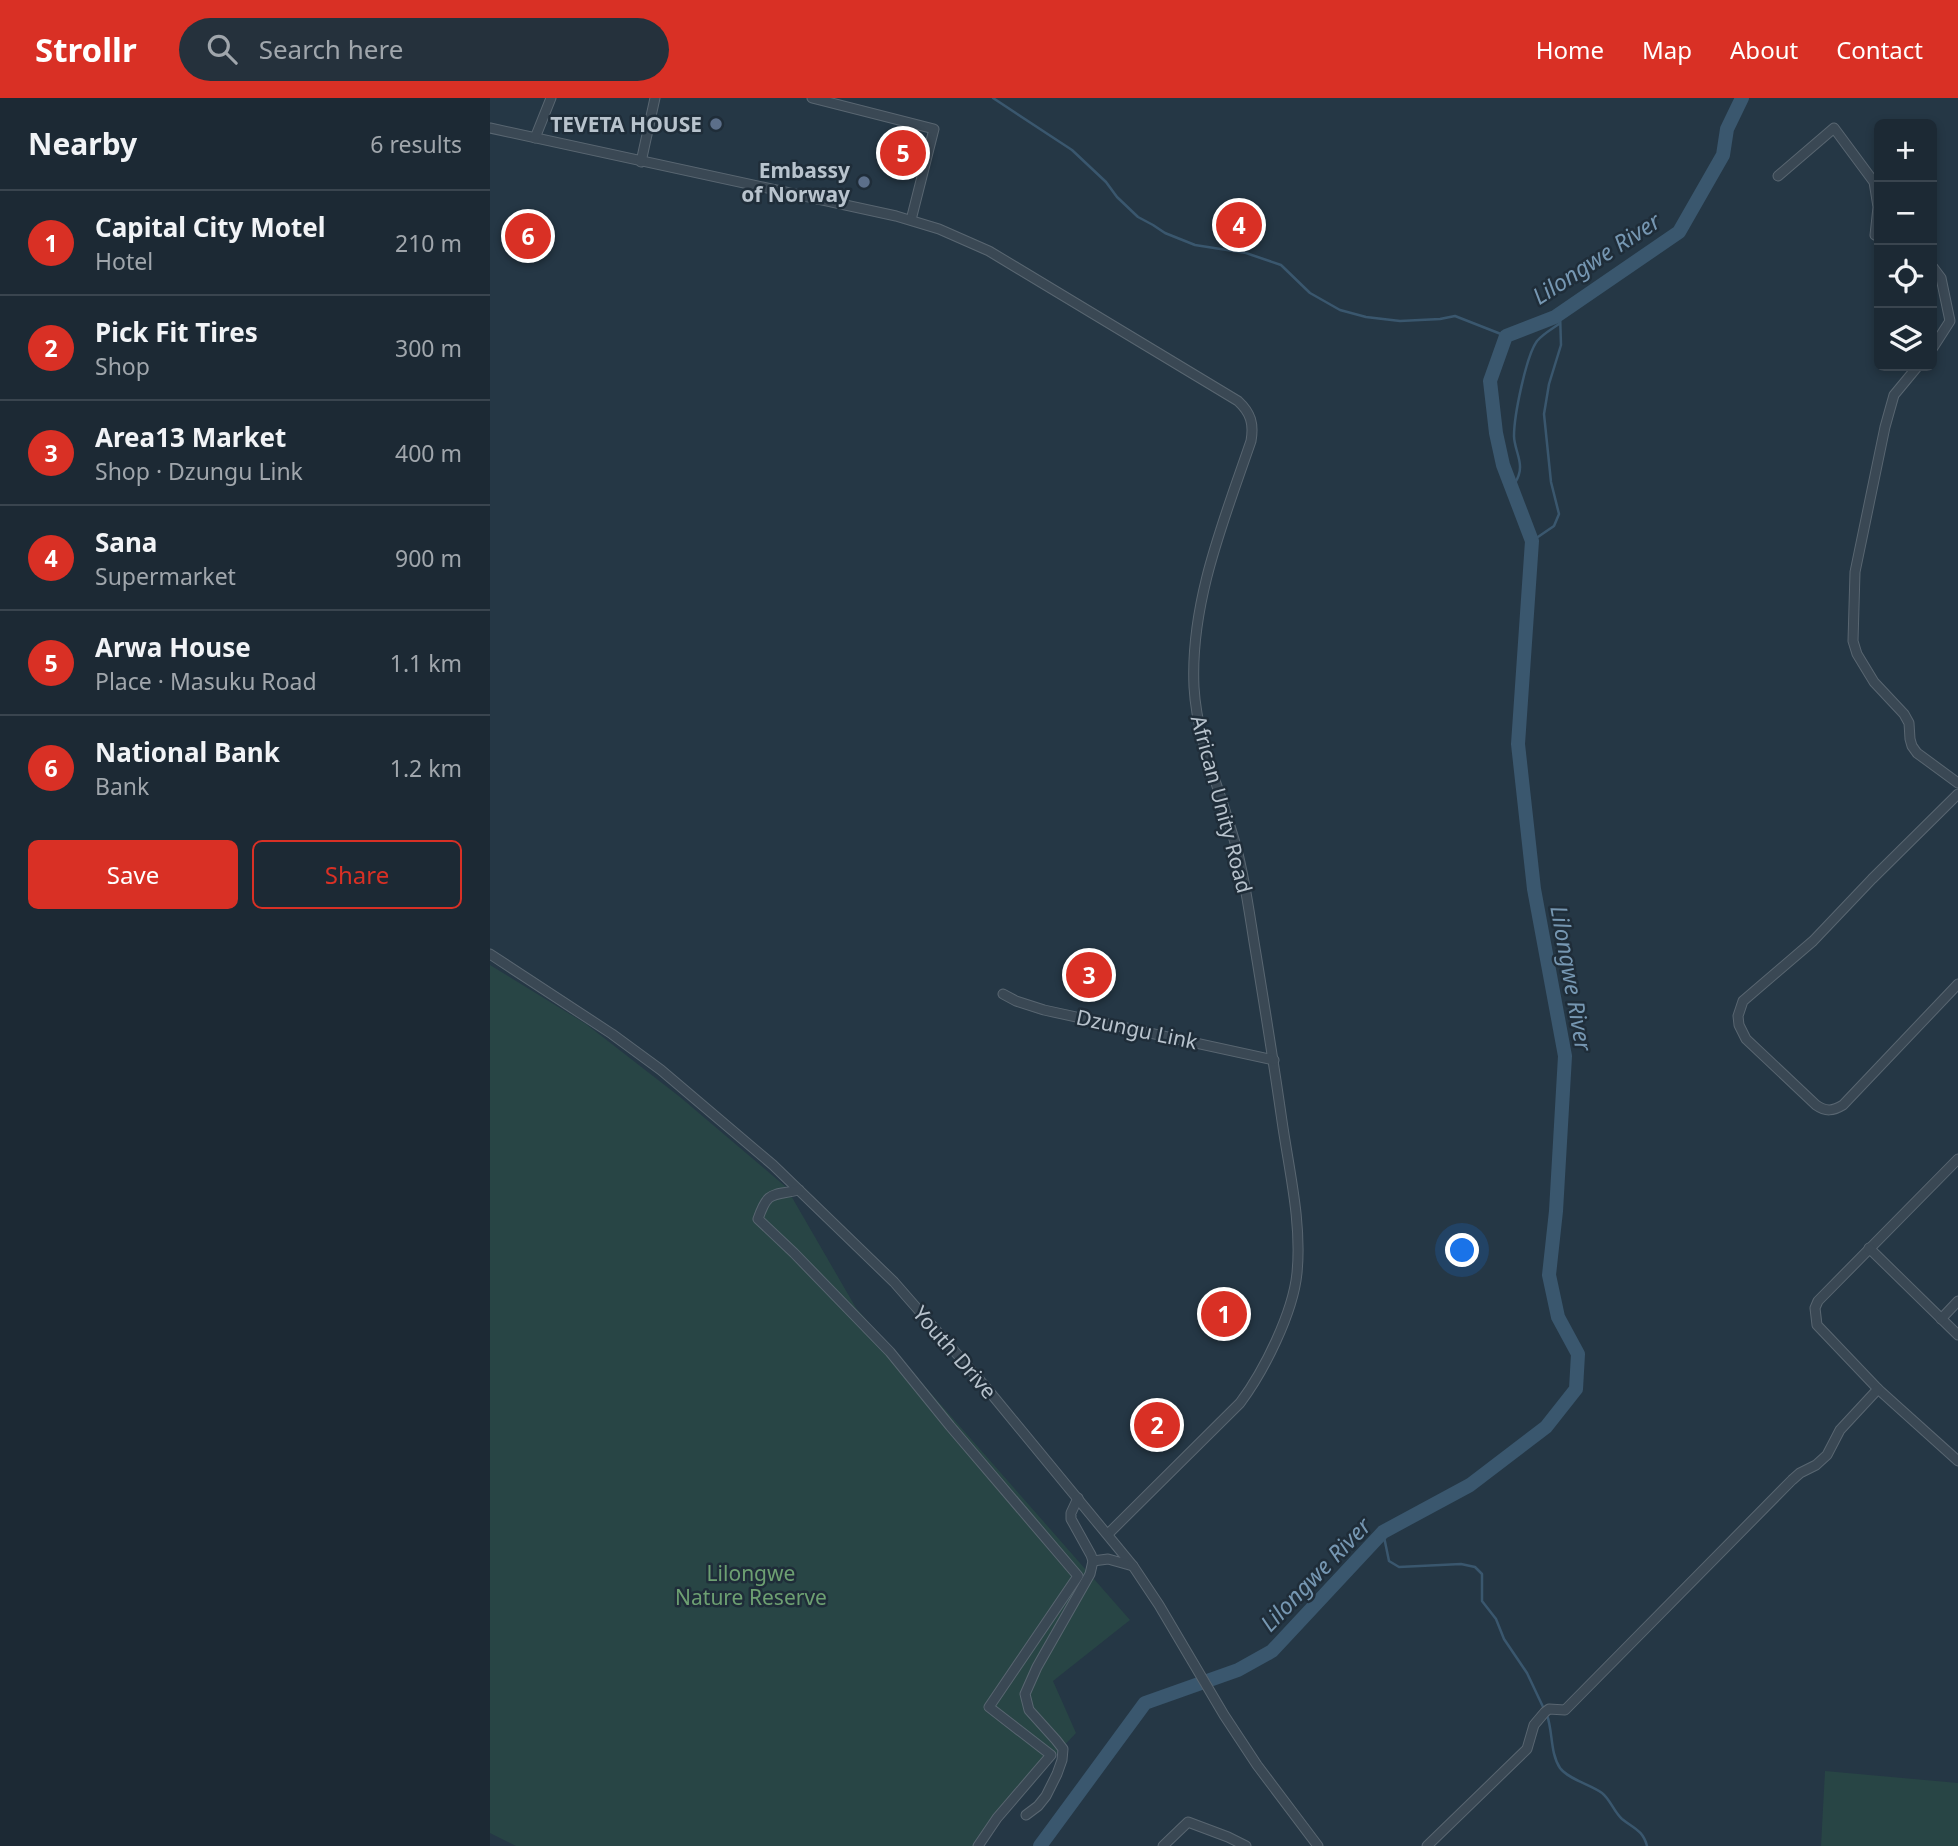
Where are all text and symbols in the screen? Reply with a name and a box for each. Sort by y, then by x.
search box [179,18,669,81]
text: Strollr [35,27,137,72]
icon: search [203,30,241,68]
text: Search here [259,31,403,67]
text: Home [1536,33,1604,66]
text: Map [1642,33,1692,66]
text: About [1730,33,1798,66]
text: Contact [1836,33,1923,66]
place label: TEVETA HOUSE [550,110,702,138]
marker: TEVETA HOUSE [708,116,724,132]
map controls [1874,119,1937,371]
button: + [1874,119,1937,182]
text: Nearby [28,123,137,164]
pin: 5 [880,127,926,179]
text: 6 results [370,128,462,160]
place label: Embassy of Norway [741,156,850,208]
marker: Embassy of Norway [856,174,872,190]
button: − [1874,182,1937,245]
pin: 4 [1216,199,1262,251]
water label: Lilongwe River [1526,204,1667,311]
text: Capital City Motel [95,209,326,245]
pin: 6 [505,210,551,262]
text: 1 [44,227,58,259]
text: 210 m [395,227,462,259]
text: Hotel [95,245,153,277]
button: locate [1874,245,1937,308]
button: layers [1874,308,1937,371]
text: Pick Fit Tires [95,314,258,350]
text: 2 [44,332,58,364]
text: 300 m [395,332,462,364]
text: Shop [95,350,150,382]
text: Area13 Market [95,419,286,455]
text: 3 [44,437,58,469]
text: 400 m [395,437,462,469]
text: Shop · Dzungu Link [95,455,303,487]
text: Sana [95,524,157,560]
text: 4 [44,542,58,574]
text: 900 m [395,542,462,574]
text: Supermarket [95,560,236,592]
text: Arwa House [95,629,251,665]
text: 5 [44,647,58,679]
text: 1.1 km [390,647,462,679]
text: Place · Masuku Road [95,665,317,697]
street label: African Unity Road [1185,712,1259,896]
text: National Bank [95,734,280,770]
text: 6 [44,752,58,784]
text: 1.2 km [390,752,462,784]
text: Bank [95,770,149,802]
button: Save [28,840,238,909]
button: Share [252,840,462,909]
water label: Lilongwe River [1543,903,1601,1054]
pin: 3 [1066,949,1112,1001]
street label: Dzungu Link [1074,1003,1201,1056]
your location [1445,1233,1479,1267]
pin: 1 [1201,1288,1247,1340]
street label: Youth Drive [907,1300,1003,1404]
pin: 2 [1134,1399,1180,1451]
water label: Lilongwe River [1252,1509,1378,1638]
park label: Lilongwe Nature Reserve [675,1559,827,1611]

